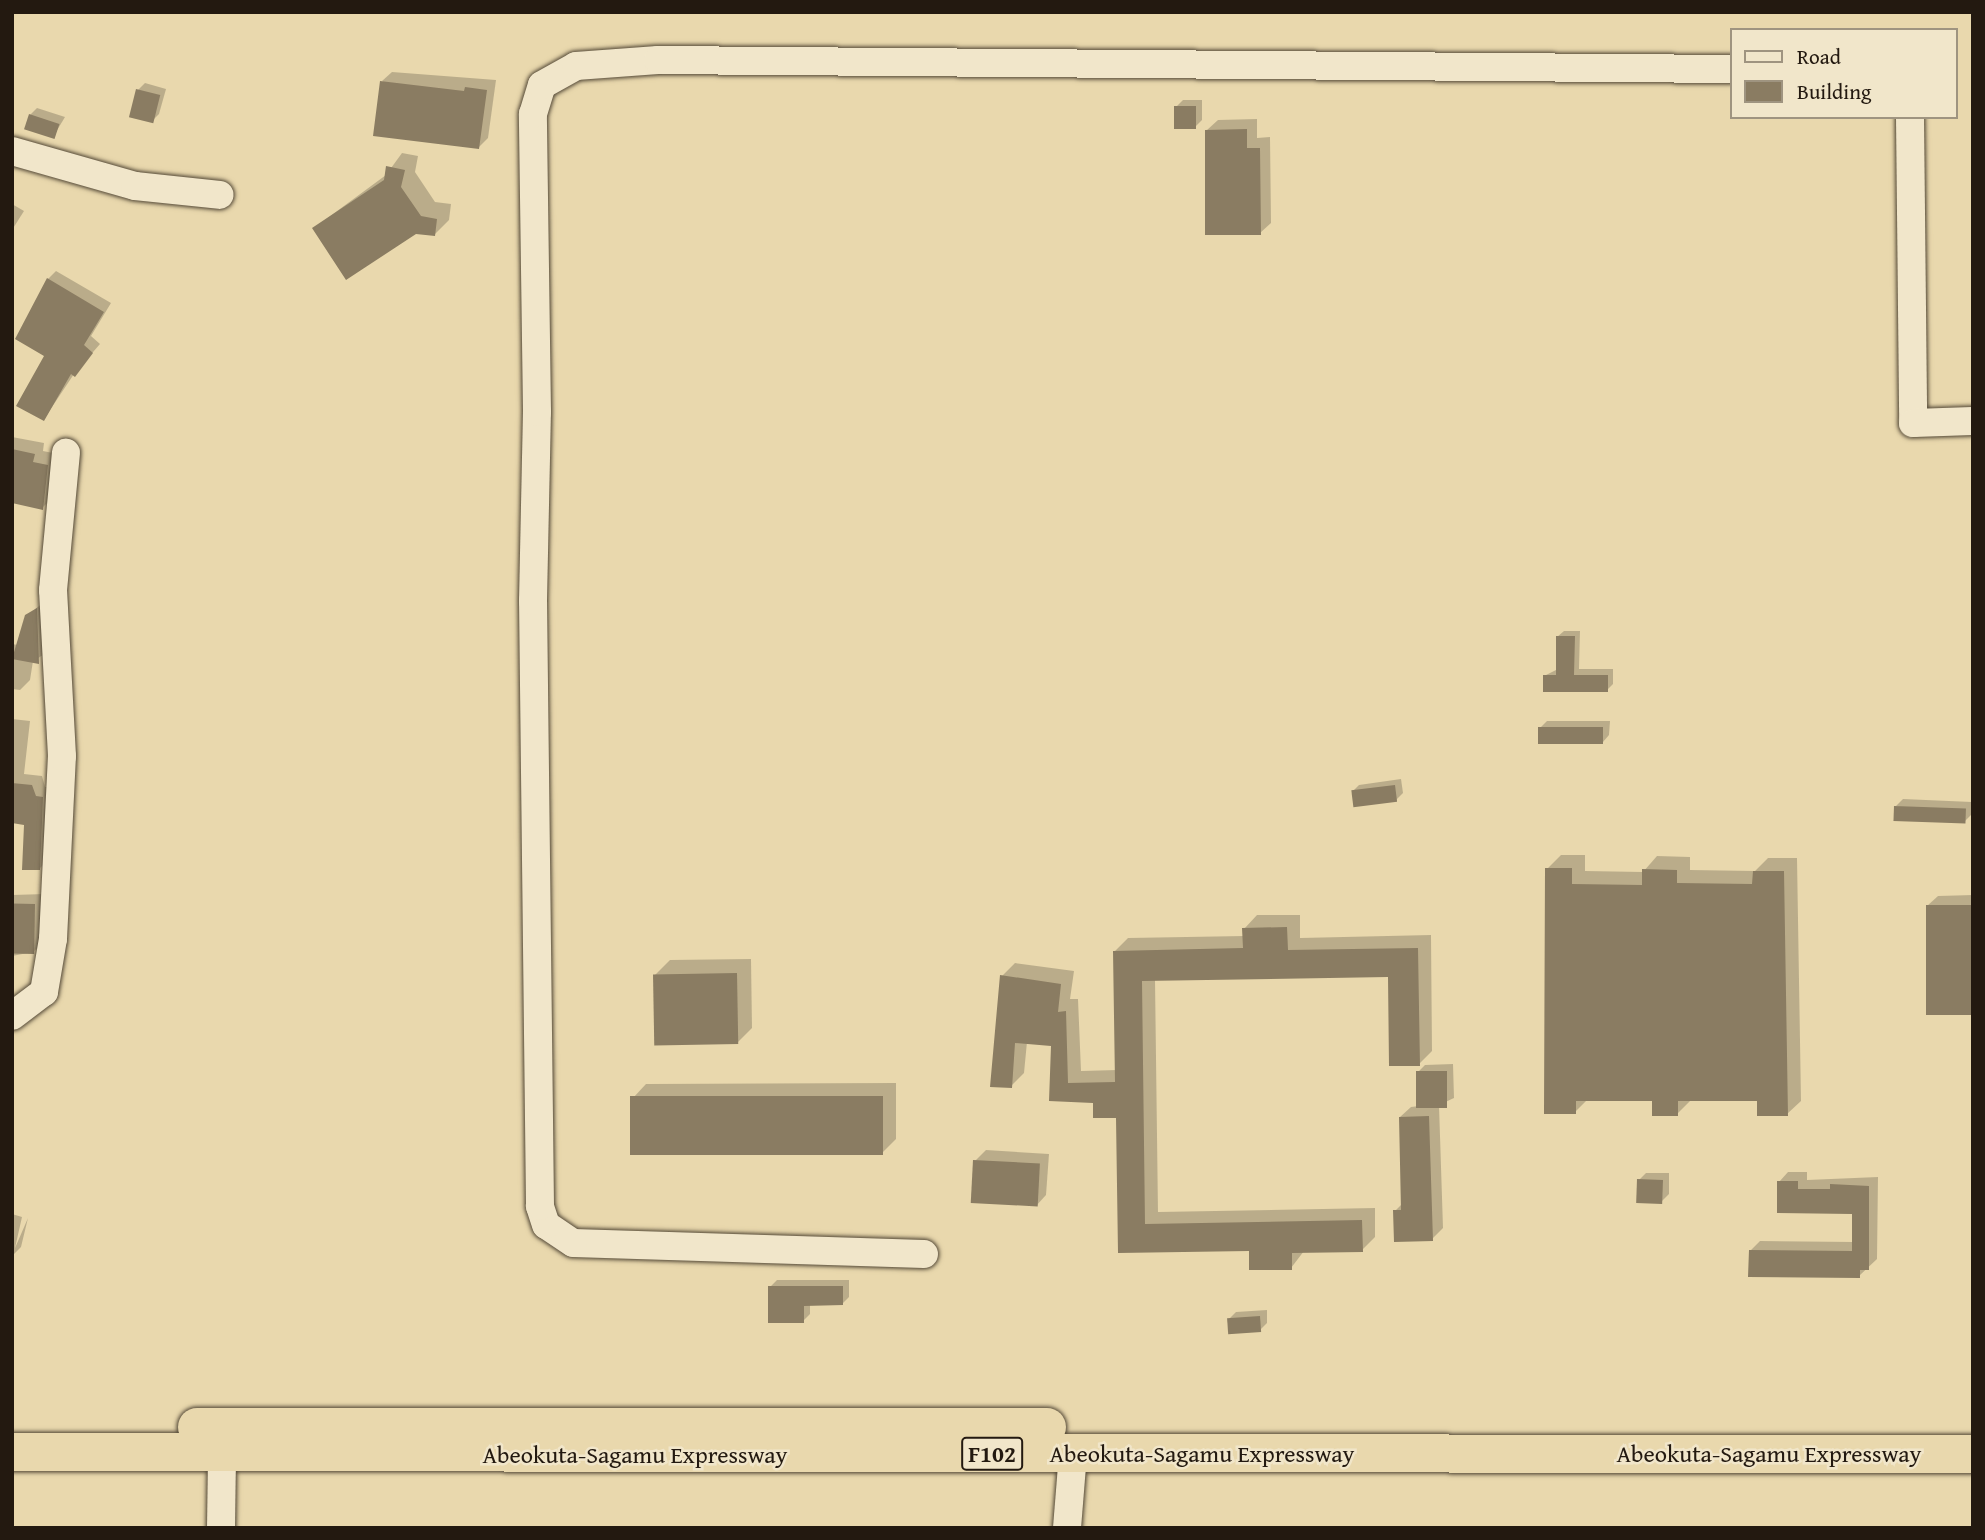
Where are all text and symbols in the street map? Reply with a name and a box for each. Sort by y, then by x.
legend [1730,28,1957,119]
text: Road [1797,41,1841,72]
text: Building [1797,76,1871,107]
road number: F102 [960,1434,1024,1474]
street label: Abeokuta-Sagamu Expressway [1049,1440,1355,1468]
street label: Abeokuta-Sagamu Expressway [1616,1440,1922,1468]
street label: Abeokuta-Sagamu Expressway [482,1441,788,1469]

